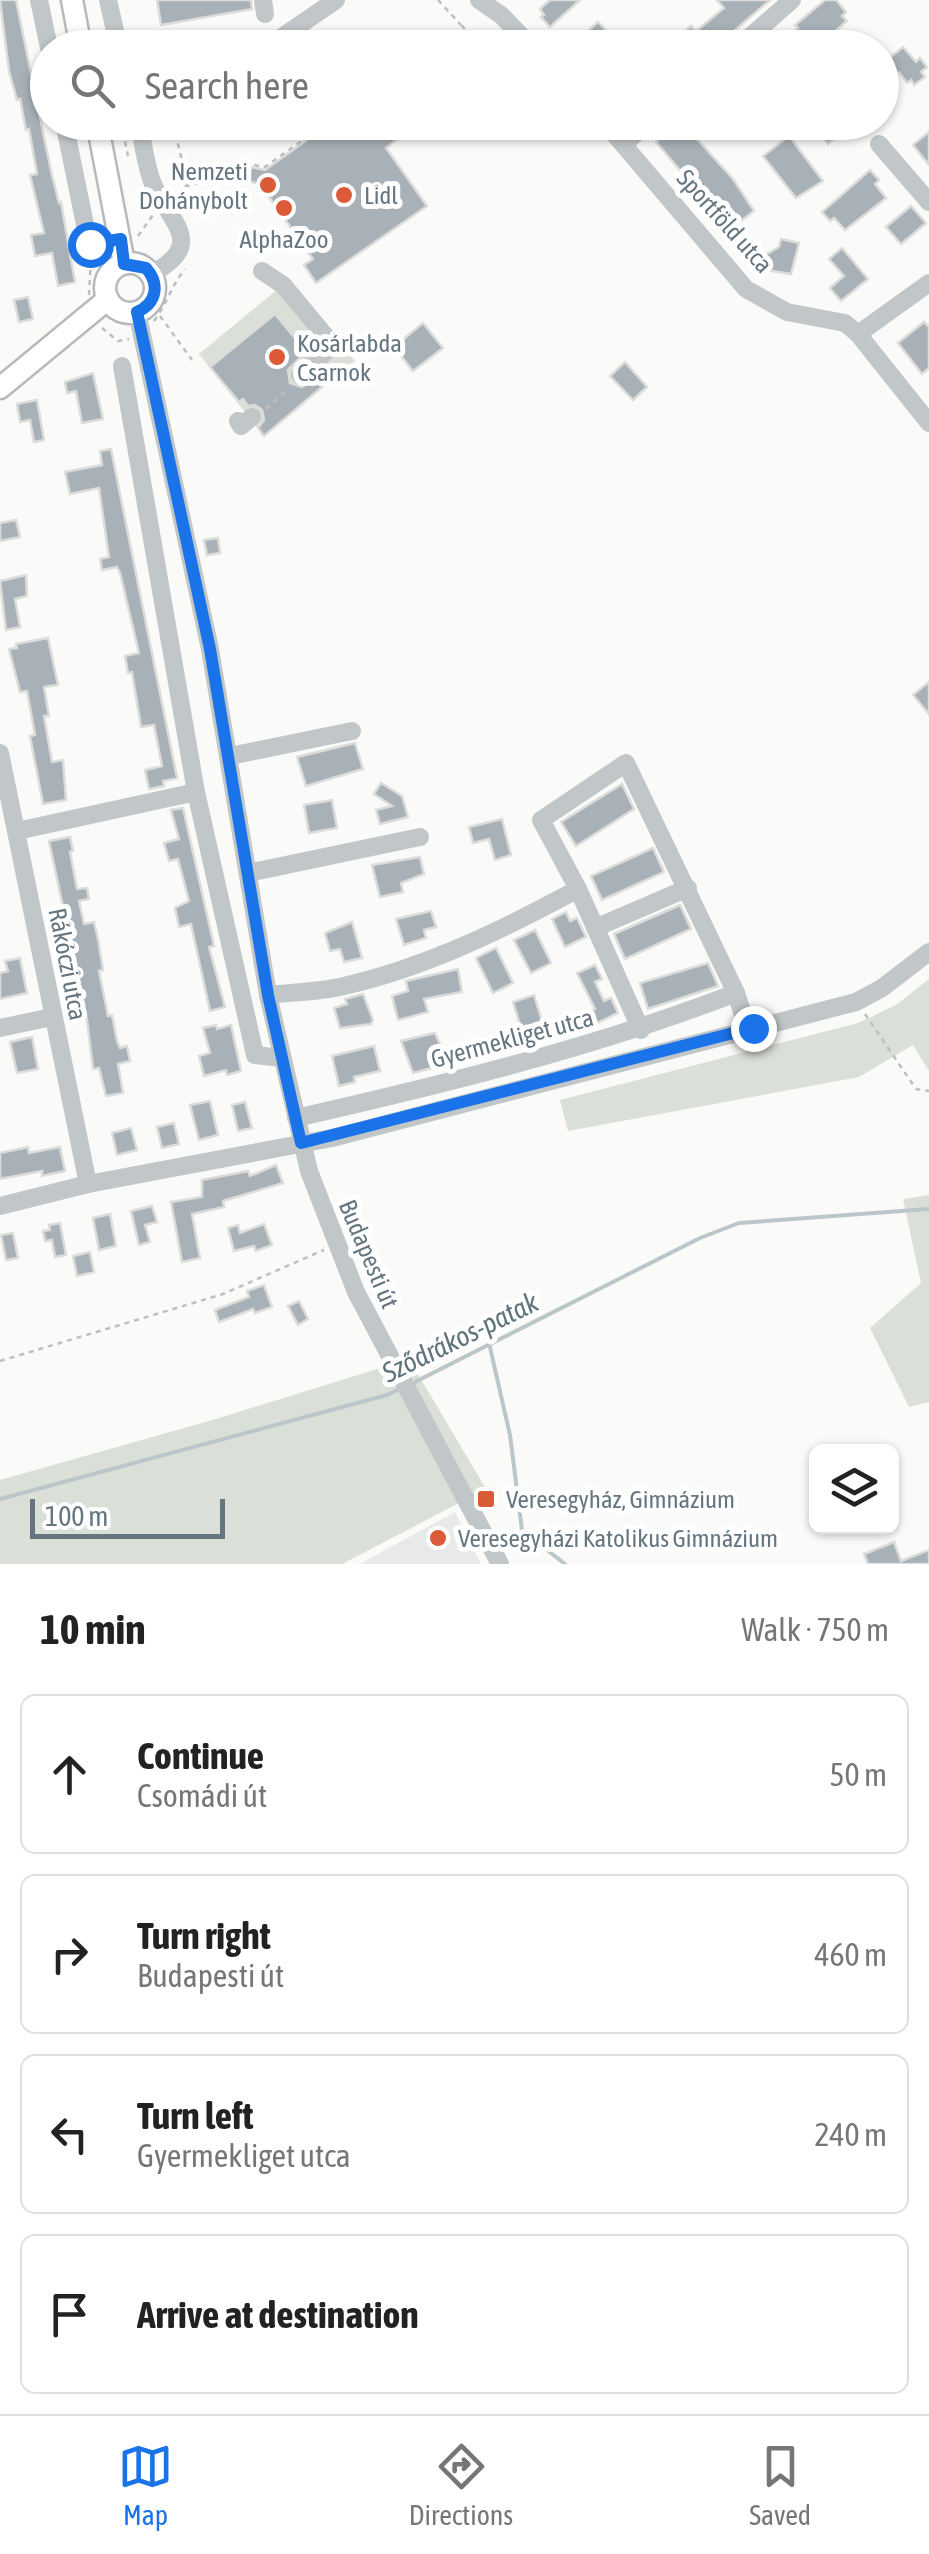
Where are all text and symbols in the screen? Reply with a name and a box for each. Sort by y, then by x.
search box [30,30,899,140]
icon: search [65,58,120,113]
text: Search here [145,64,309,107]
place label: Nemzeti Dohánybolt [139,157,248,214]
street label: Sportföld utca [672,164,778,278]
marker: Nemzeti Dohánybolt [257,174,279,196]
place label: Lidl [364,181,398,209]
marker: Lidl [333,184,355,206]
marker: AlphaZoo [273,197,295,219]
route start [68,222,114,268]
place label: AlphaZoo [239,225,329,253]
place label: Kosárlabda Csarnok [297,329,402,386]
marker: Kosárlabda Csarnok [266,346,288,368]
street label: Rákóczi utca [43,906,93,1022]
street label: Gyermekliget utca [428,1003,596,1073]
route end [731,1006,777,1052]
street label: Budapesti út [334,1196,404,1312]
water label: Sződrákos-patak [376,1285,544,1389]
map controls [809,1444,899,1534]
button: layers [809,1444,899,1534]
place label: Veresegyház, Gimnázium [506,1485,735,1513]
marker: Veresegyház, Gimnázium [475,1488,497,1510]
scale bar [30,1494,225,1538]
text: 100 m [45,1500,108,1532]
place label: Veresegyházi Katolikus Gimnázium [458,1524,778,1552]
marker: Veresegyházi Katolikus Gimnázium [427,1527,449,1549]
text: 10 min [40,1605,146,1653]
text: Walk · 750 m [741,1611,889,1648]
text: Continue [137,1734,264,1777]
icon: ahead [42,1747,97,1802]
text: 50 m [829,1756,887,1793]
text: Csomádi út [137,1777,267,1814]
text: Turn right [137,1914,271,1957]
icon: right [42,1927,97,1982]
text: 460 m [814,1936,887,1973]
text: Budapesti út [137,1957,284,1994]
text: Turn left [137,2094,253,2137]
icon: left [42,2107,97,2162]
text: 240 m [814,2116,887,2153]
text: Gyermekliget utca [137,2137,351,2174]
icon: arrive [42,2287,97,2342]
text: Arrive at destination [137,2293,419,2336]
tab: Map [118,2439,173,2531]
tab: Directions [409,2439,513,2531]
tab: Saved [749,2439,811,2531]

